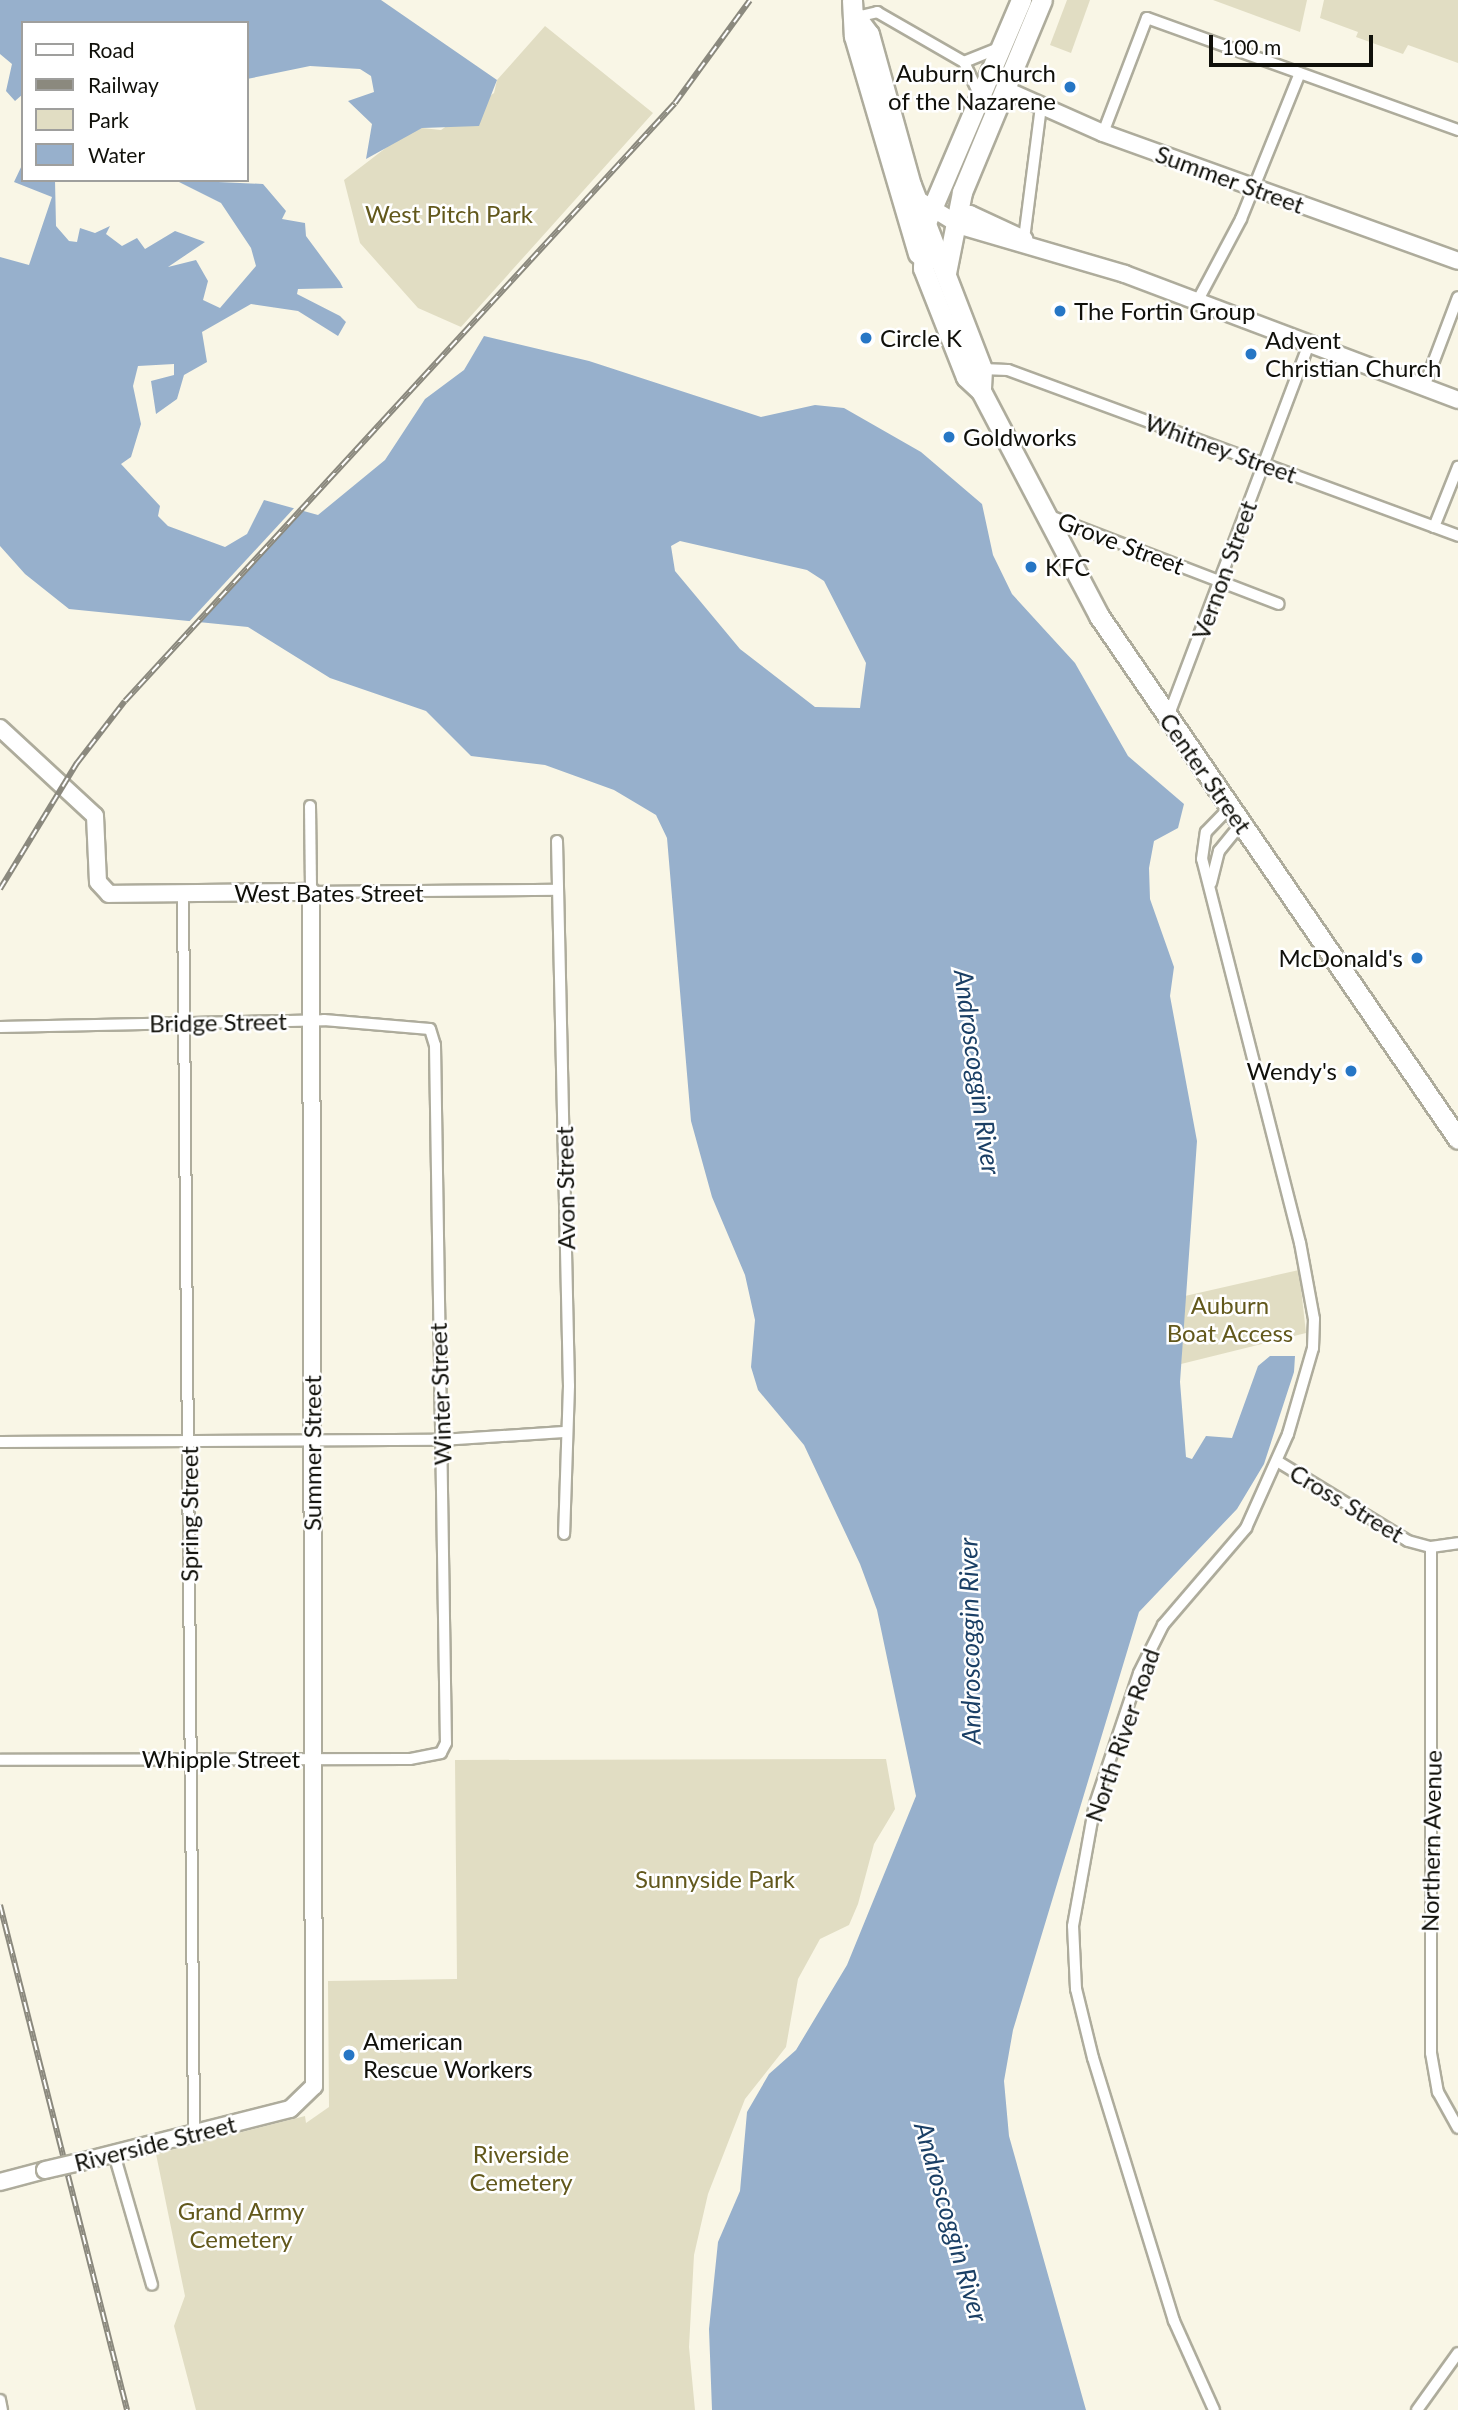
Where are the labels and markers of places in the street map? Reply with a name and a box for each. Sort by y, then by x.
place label: Auburn Church of the Nazarene [888,59,1056,115]
marker: Auburn Church of the Nazarene [1062,79,1078,95]
place label: The Fortin Group [1074,297,1255,325]
marker: The Fortin Group [1052,303,1068,319]
place label: Circle K [880,324,962,352]
place label: Advent Christian Church [1265,326,1441,382]
marker: Circle K [858,330,874,346]
marker: Advent Christian Church [1243,346,1259,362]
place label: Goldworks [963,423,1077,451]
marker: Goldworks [941,429,957,445]
place label: KFC [1045,553,1090,581]
marker: KFC [1023,559,1039,575]
place label: McDonald's [1279,944,1403,972]
marker: McDonald's [1409,950,1425,966]
place label: Wendy's [1247,1057,1337,1085]
marker: Wendy's [1343,1063,1359,1079]
place label: American Rescue Workers [363,2027,533,2083]
marker: American Rescue Workers [341,2047,357,2063]

